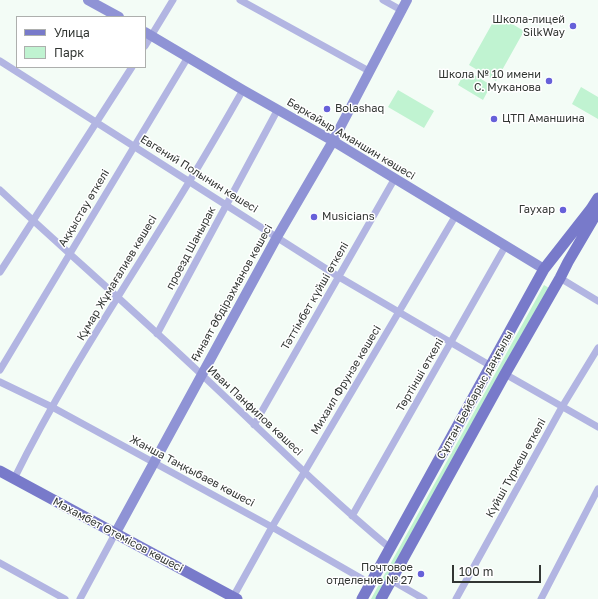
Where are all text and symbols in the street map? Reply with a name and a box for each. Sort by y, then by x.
place label: Школа-лицей SilkWay [492,13,565,39]
legend [16,16,146,68]
marker: Школа-лицей SilkWay [568,21,578,31]
text: Улица [54,25,90,40]
text: Парк [54,45,84,60]
place label: Школа № 10 имени С. Муканова [438,68,541,94]
marker: Школа № 10 имени С. Муканова [544,76,554,86]
street label: Беркайыр Аманшин көшесі [284,95,418,183]
place label: Bolashaq [335,102,384,116]
marker: Bolashaq [322,104,332,114]
place label: ЦТП Аманшина [502,112,585,126]
marker: ЦТП Аманшина [489,114,499,124]
street label: Евгений Полынин көшесі [138,132,260,216]
street label: Аққыстау өткелі [56,167,112,249]
place label: Гаухар [519,203,555,217]
street label: проезд Шанырак [163,204,219,292]
marker: Гаухар [558,205,568,215]
place label: Musicians [322,210,375,224]
marker: Musicians [309,212,319,222]
street label: Құмар Жұмағалиев көшесі [74,213,160,343]
street label: Ғинаят Әбдірахманов көшесі [189,222,275,364]
street label: Тәттімбет күйші өткелі [279,240,351,352]
street label: Михаил Фрунзе көшесі [308,323,384,437]
street label: Сұлтан Бейбарыс даңғылы [434,328,516,462]
street label: Төртінші өткелі [394,336,446,414]
street label: Иван Панфилов көшесі [205,363,305,459]
street label: Күйші Түркеш өткелі [483,416,549,520]
street label: Жанша Таңқыбаев көшесі [127,432,257,510]
street label: Махамбет Өтемісов көшесі [51,495,185,575]
scale bar [454,557,543,583]
place label: Почтовое отделение № 27 [326,561,413,587]
text: 100 m [459,564,493,579]
marker: Почтовое отделение № 27 [416,569,426,579]

